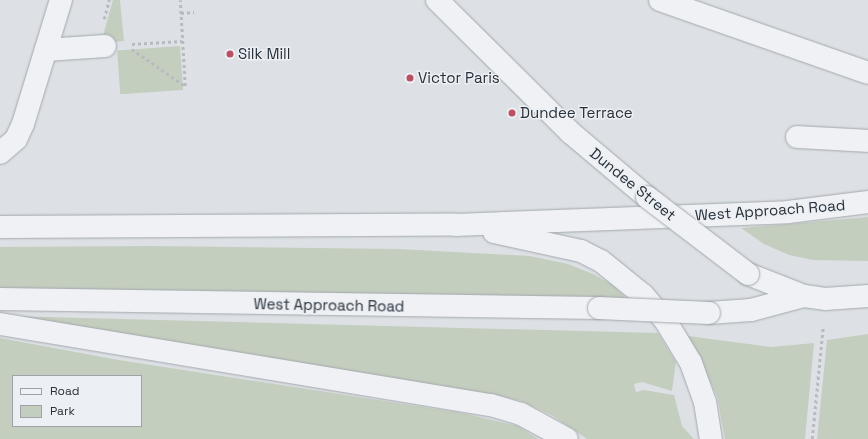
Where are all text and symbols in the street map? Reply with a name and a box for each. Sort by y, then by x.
place label: Silk Mill [238,45,290,63]
marker: Silk Mill [225,49,235,59]
place label: Victor Paris [418,69,500,87]
marker: Victor Paris [405,73,415,83]
place label: Dundee Terrace [520,104,633,122]
marker: Dundee Terrace [507,108,517,118]
street label: Dundee Street [586,144,680,224]
street label: West Approach Road [694,196,846,224]
street label: West Approach Road [253,295,405,315]
legend [12,375,142,427]
text: Road [50,383,79,399]
text: Park [50,403,75,419]

